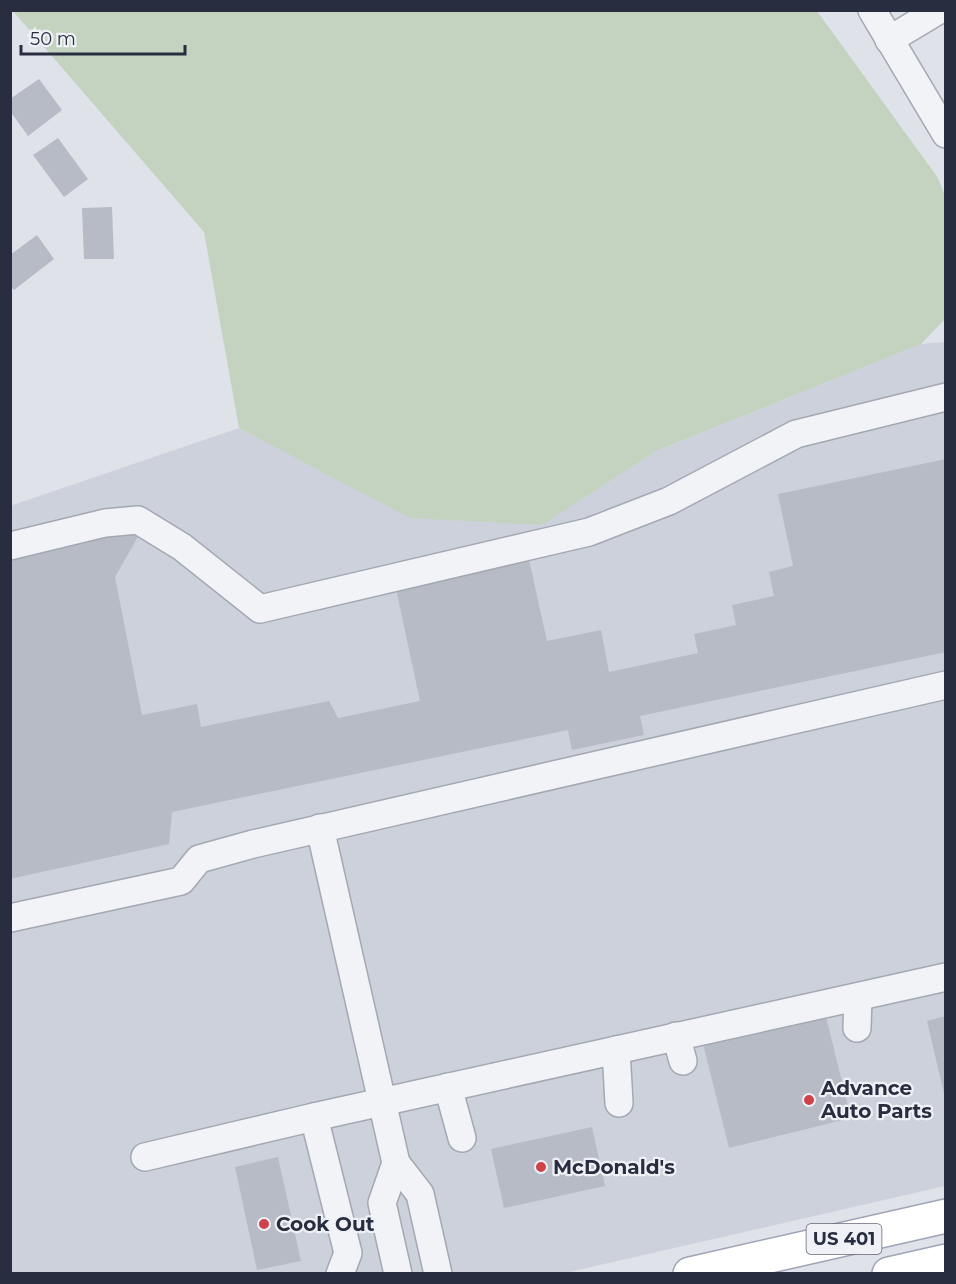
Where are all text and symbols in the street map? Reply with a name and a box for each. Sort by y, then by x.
scale bar [21,18,184,56]
text: 50 m [30,28,76,50]
place label: Advance Auto Parts [820,1076,932,1123]
marker: Advance Auto Parts [802,1093,816,1107]
place label: McDonald's [553,1155,675,1179]
marker: McDonald's [534,1160,548,1174]
place label: Cook Out [276,1212,375,1236]
marker: Cook Out [257,1217,271,1231]
road number: US 401 [806,1224,882,1254]

